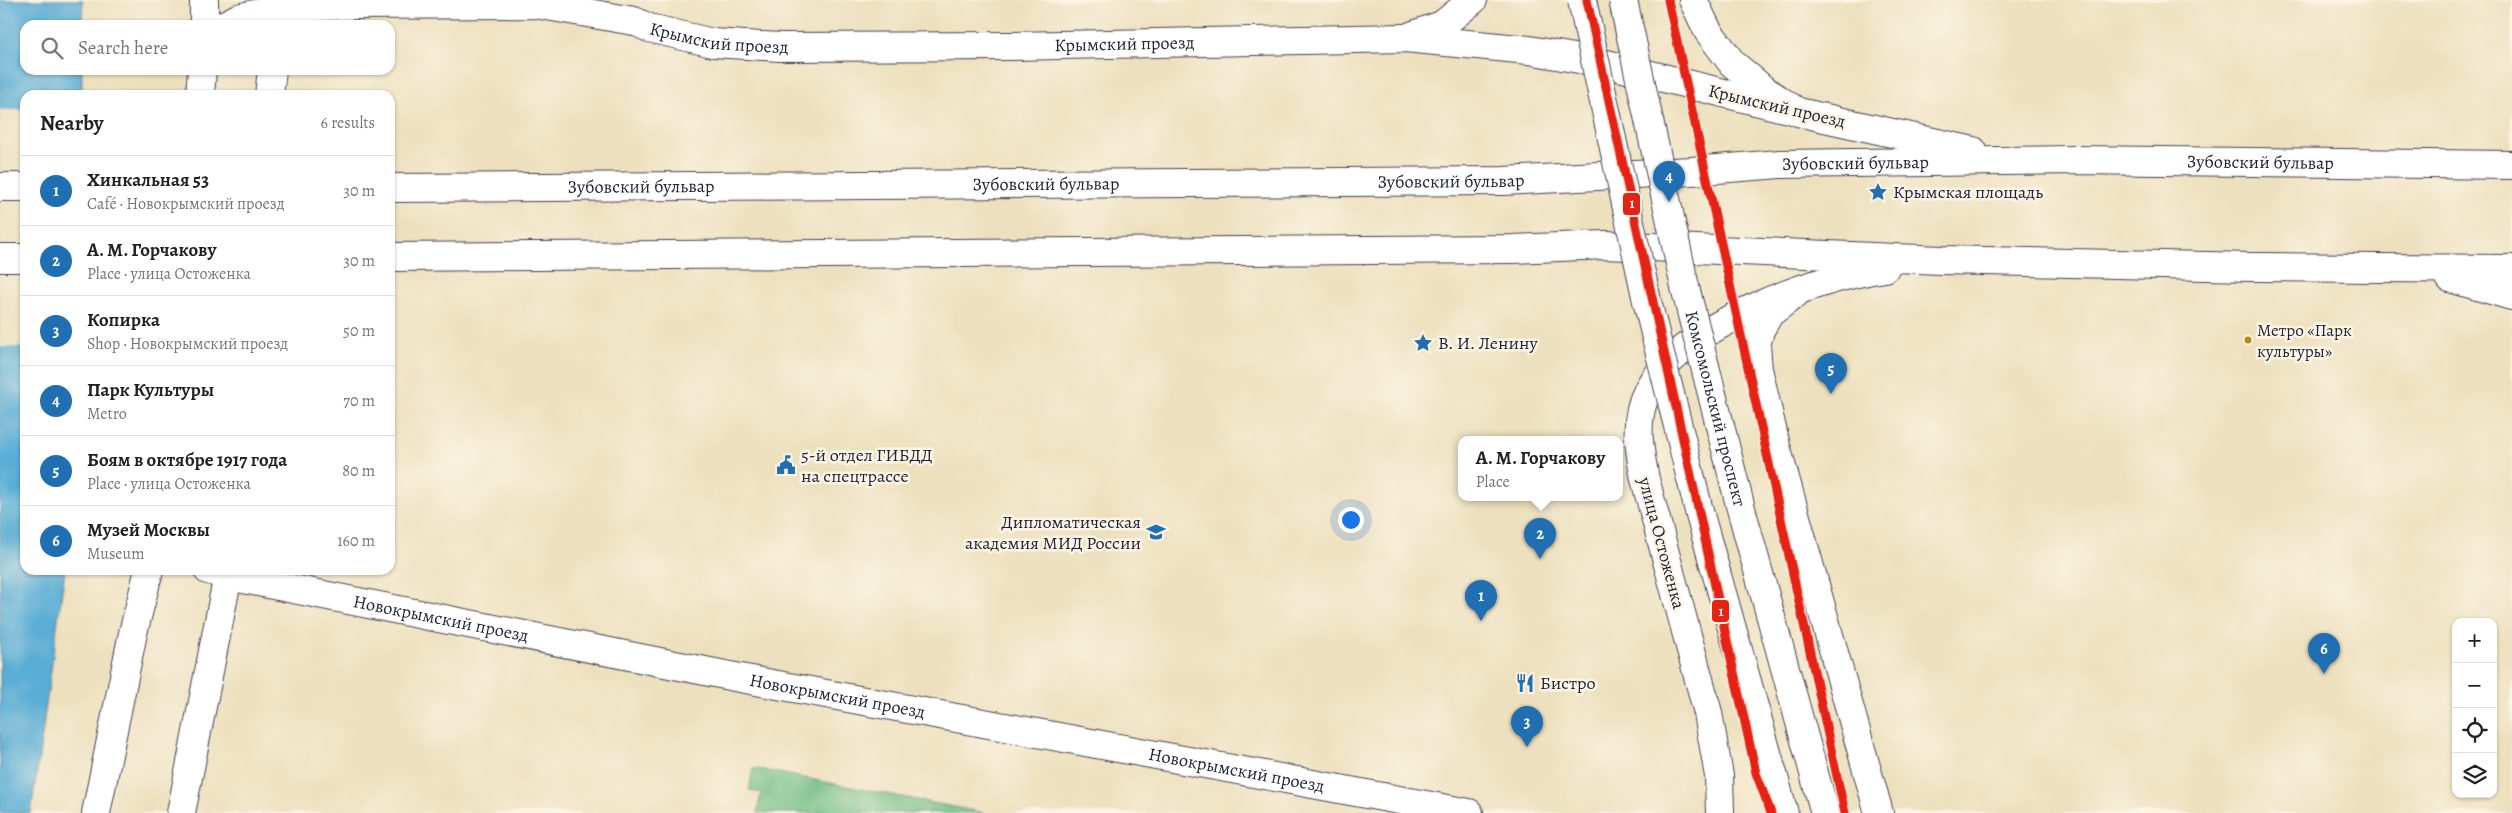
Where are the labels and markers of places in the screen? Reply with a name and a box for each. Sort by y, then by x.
pin: 4 [1653,161,1685,202]
place label: Крымская площадь [1893,180,2043,204]
place icon: Крымская площадь [1867,181,1889,203]
place label: Метро «Парк культуры» [2257,319,2352,363]
place label: В. И. Ленину [1438,331,1538,355]
place icon: В. И. Ленину [1412,332,1434,354]
marker: Метро «Парк культуры» [2243,335,2253,345]
pin: 5 [1815,353,1847,394]
place label: 5-й отдел ГИБДД на спецтрассе [801,443,933,488]
public building icon: 5-й отдел ГИБДД на спецтрассе [775,454,797,476]
place label: Дипломатическая академия МИД России [965,510,1141,555]
pin: 2 [1524,518,1556,559]
school or university icon: Дипломатическая академия МИД России [1145,521,1167,543]
pin: 1 [1465,580,1497,621]
pin: 6 [2308,633,2340,674]
place label: Бистро [1540,671,1596,695]
restaurant icon: Бистро [1514,672,1536,694]
pin: 3 [1511,706,1543,747]

